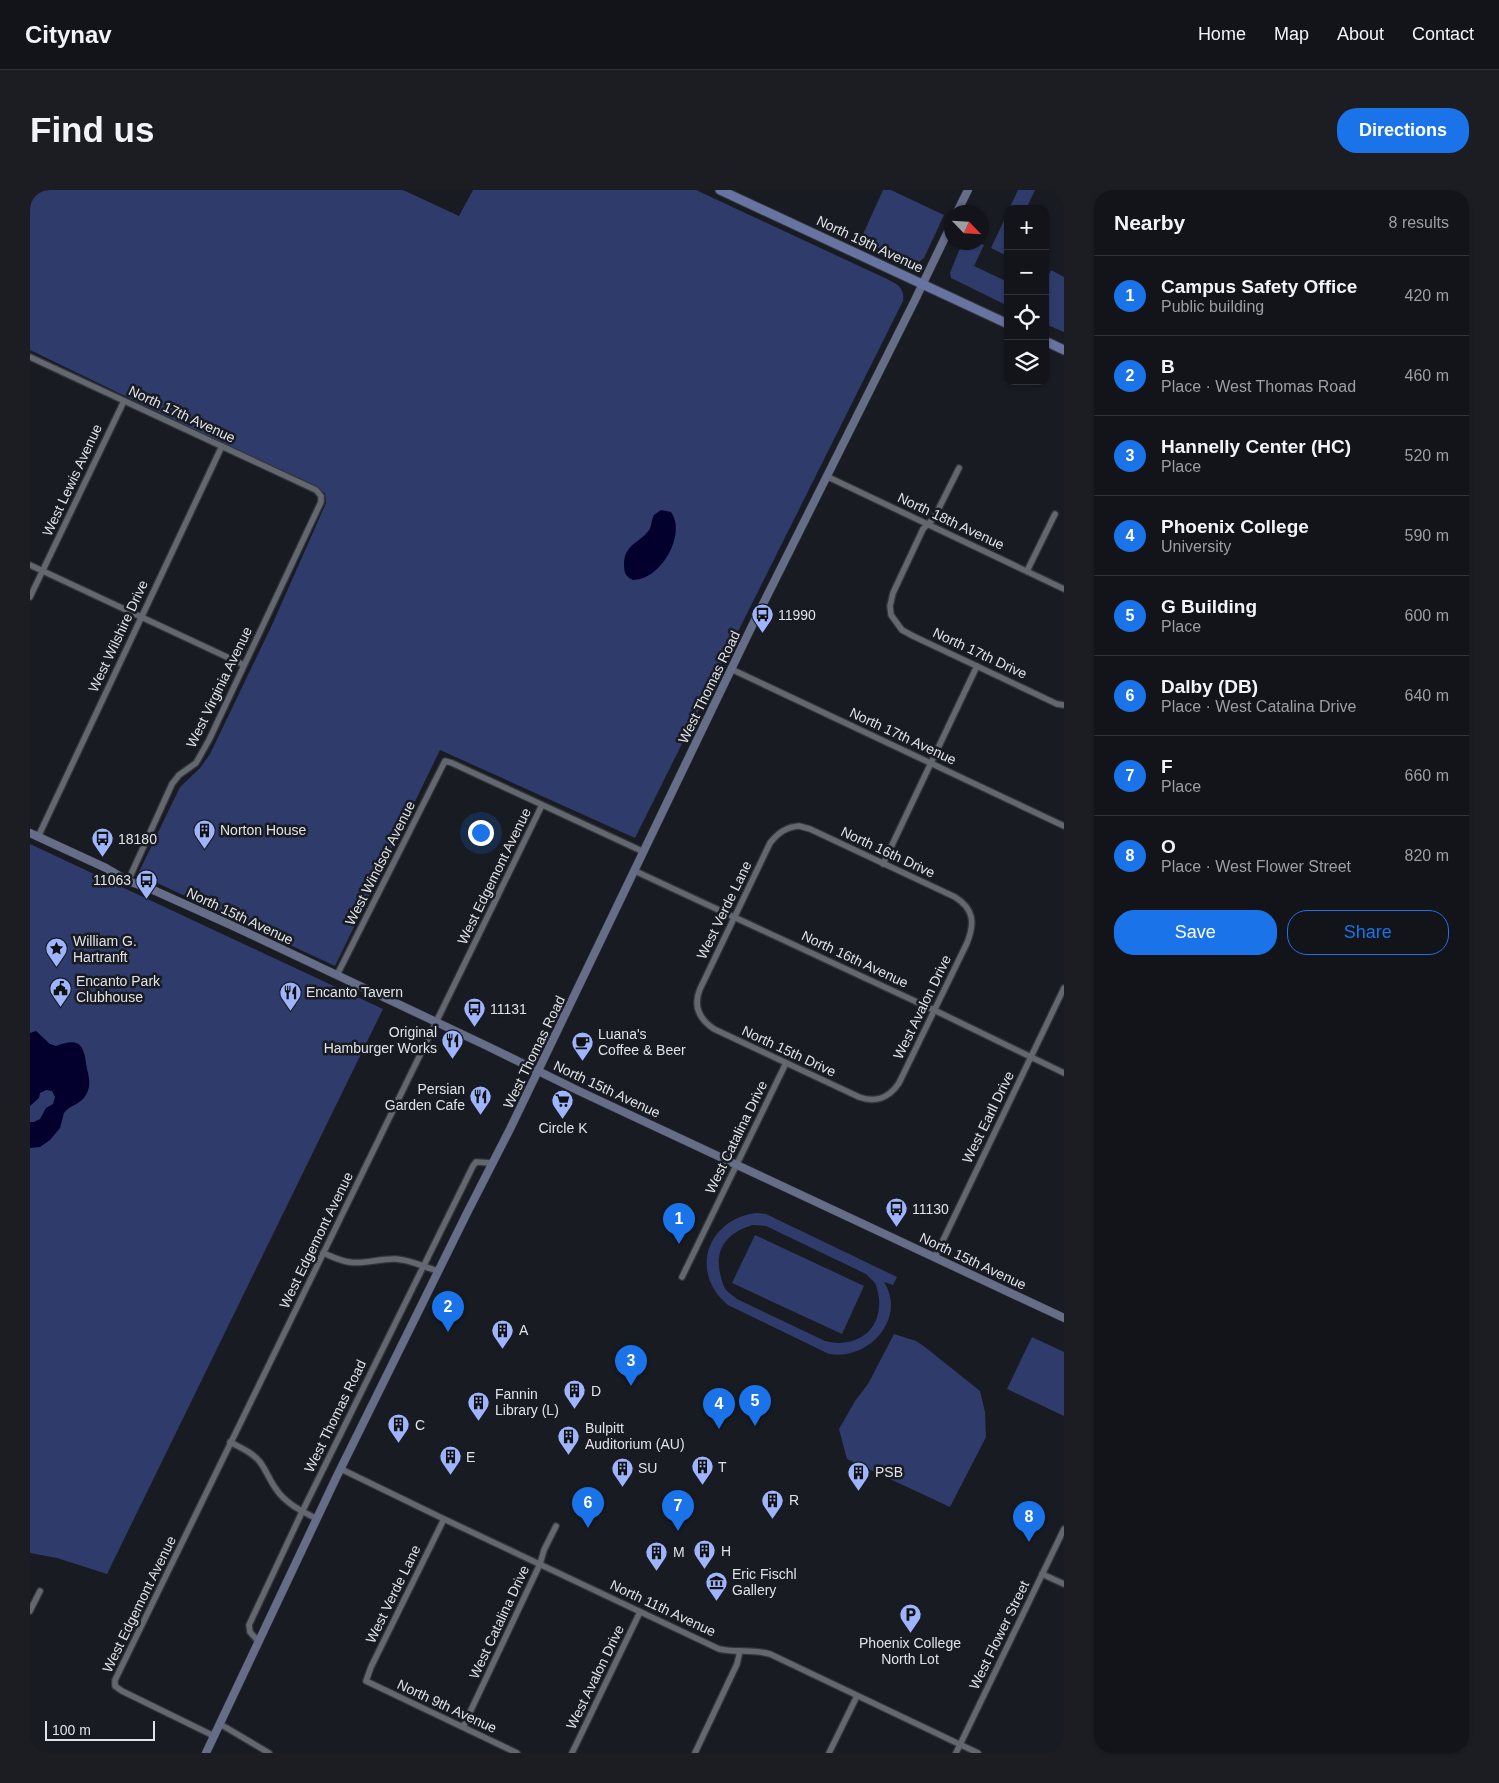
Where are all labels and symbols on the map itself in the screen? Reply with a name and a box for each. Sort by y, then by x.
north arrow [944,205,989,250]
street label: North 19th Avenue [814,212,926,276]
street label: North 17th Avenue [126,382,238,446]
street label: West Lewis Avenue [39,421,105,539]
street label: North 18th Avenue [895,489,1007,553]
street label: West Wilshire Drive [85,577,151,695]
bus stop icon: 11990 [750,603,774,634]
place label: 11990 [778,607,816,623]
street label: West Virginia Avenue [183,624,255,750]
street label: North 17th Drive [930,624,1030,682]
street label: West Thomas Road [675,628,743,746]
street label: North 17th Avenue [847,704,959,768]
street label: West Windsor Avenue [342,798,418,928]
street label: West Edgemont Avenue [454,805,534,947]
building icon: Norton House [192,818,216,849]
your location [468,820,494,846]
place label: Norton House [220,822,307,838]
street label: North 16th Drive [838,823,938,881]
bus stop icon: 18180 [90,827,114,858]
place label: 18180 [118,831,157,847]
street label: West Verde Lane [693,858,755,962]
bus stop icon: 11063 [135,868,159,899]
place label: 11063 [93,872,131,888]
street label: North 15th Avenue [184,884,296,948]
street label: North 16th Avenue [799,927,911,991]
place label: William G. Hartranft [73,933,137,965]
place icon: William G. Hartranft [45,937,69,968]
street label: West Avalon Drive [890,952,954,1062]
place label: Encanto Park Clubhouse [76,973,161,1005]
public building icon: Encanto Park Clubhouse [48,977,72,1008]
restaurant icon: Encanto Tavern [278,980,302,1011]
place label: Encanto Tavern [306,984,403,1000]
street label: West Thomas Road [500,993,568,1111]
bus stop icon: 11131 [462,997,486,1028]
place label: 11131 [490,1001,527,1017]
street label: North 15th Drive [739,1022,839,1080]
place label: Original Hamburger Works [324,1024,437,1056]
place label: Luana's Coffee & Beer [598,1026,686,1058]
restaurant icon: Original Hamburger Works [441,1028,465,1059]
cafe icon: Luana's Coffee & Beer [570,1030,594,1061]
street label: North 15th Avenue [551,1057,663,1121]
street label: West Earll Drive [959,1068,1017,1165]
street label: West Catalina Drive [702,1078,770,1196]
place label: Persian Garden Cafe [385,1081,465,1113]
restaurant icon: Persian Garden Cafe [469,1085,493,1116]
supermarket icon: Circle K [551,1088,575,1119]
place label: Circle K [538,1120,588,1136]
street label: West Edgemont Avenue [276,1169,356,1311]
bus stop icon: 11130 [884,1197,908,1228]
place label: 11130 [912,1201,949,1217]
pin: 1 [663,1203,695,1244]
street label: North 15th Avenue [917,1229,1029,1293]
pin: 2 [432,1291,464,1332]
building icon: A [491,1318,515,1349]
place label: A [519,1322,529,1338]
pin: 3 [615,1345,647,1386]
street label: West Thomas Road [301,1357,369,1475]
building icon: D [563,1379,587,1410]
place label: D [591,1383,601,1399]
pin: 5 [739,1385,771,1426]
place label: Fannin Library (L) [495,1386,559,1418]
pin: 4 [703,1388,735,1429]
building icon: Fannin Library (L) [467,1390,491,1421]
building icon: C [387,1413,411,1444]
place label: C [415,1417,425,1433]
place label: Bulpitt Auditorium (AU) [585,1420,685,1452]
building icon: Bulpitt Auditorium (AU) [557,1424,581,1455]
building icon: E [438,1445,462,1476]
place label: E [466,1449,475,1465]
building icon: T [690,1455,714,1486]
building icon: SU [610,1456,634,1487]
place label: T [718,1459,727,1475]
place label: SU [638,1460,657,1476]
building icon: PSB [847,1460,871,1491]
place label: PSB [875,1464,903,1480]
pin: 6 [572,1487,604,1528]
building icon: R [761,1488,785,1519]
pin: 7 [662,1490,694,1531]
place label: R [789,1492,799,1508]
pin: 8 [1013,1501,1045,1542]
street label: West Edgemont Avenue [99,1533,179,1675]
building icon: H [693,1539,717,1570]
building icon: M [645,1540,669,1571]
street label: West Verde Lane [362,1542,424,1646]
place label: H [721,1543,731,1559]
place label: M [673,1544,685,1560]
street label: West Catalina Drive [466,1562,532,1681]
place label: Eric Fischl Gallery [732,1566,797,1598]
museum icon: Eric Fischl Gallery [704,1570,728,1601]
street label: North 11th Avenue [608,1577,719,1640]
street label: West Flower Street [966,1578,1032,1692]
parking icon: Phoenix College North Lot [898,1603,922,1634]
street label: West Avalon Drive [563,1622,627,1732]
place label: Phoenix College North Lot [859,1635,961,1667]
street label: North 9th Avenue [395,1676,499,1736]
scale bar [45,1718,155,1741]

